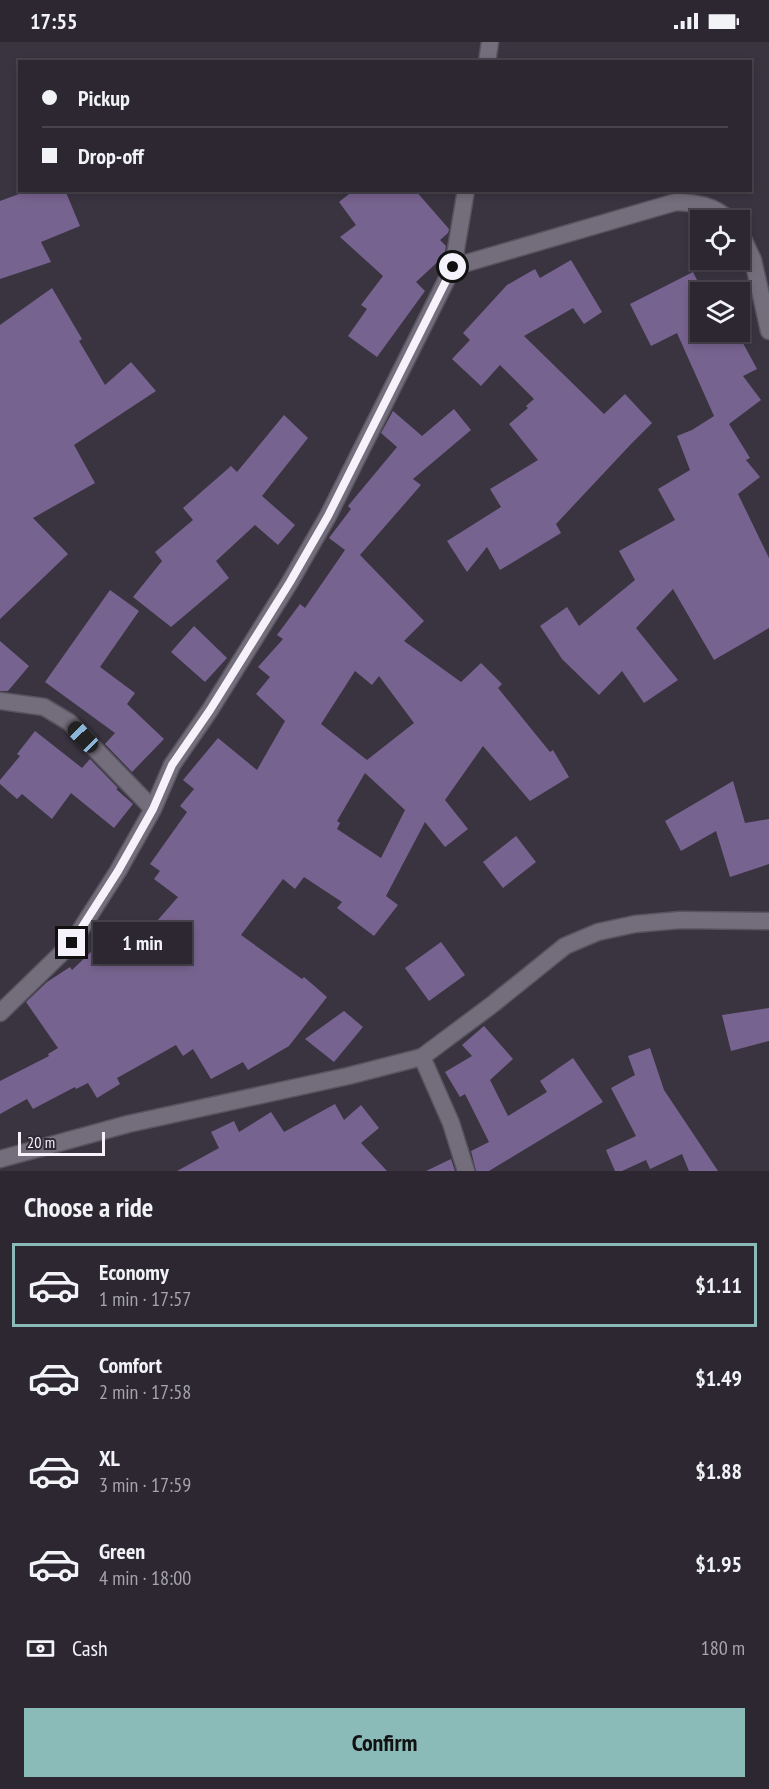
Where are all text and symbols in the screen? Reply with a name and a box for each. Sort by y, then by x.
text: 17:55 [30,7,78,35]
text: Pickup [78,84,130,112]
text: Drop-off [78,142,144,170]
map controls [690,210,750,342]
button: locate [690,210,750,270]
route start [439,253,466,280]
button: layers [690,282,750,342]
car [64,718,102,756]
callout: 1 min [93,922,192,964]
route end [58,929,85,956]
text: 1 min [122,930,163,956]
scale bar [18,1129,105,1156]
text: 20 m [27,1132,55,1152]
text: Choose a ride [24,1190,153,1224]
icon: car [27,1258,81,1312]
text: Economy [99,1258,169,1286]
text: $1.11 [695,1271,742,1299]
text: 1 min · 17:57 [99,1286,191,1312]
icon: car [27,1351,81,1405]
text: Comfort [99,1351,162,1379]
text: $1.49 [695,1364,742,1392]
text: 2 min · 17:58 [99,1379,191,1405]
icon: car [27,1444,81,1498]
text: XL [99,1444,120,1472]
text: $1.88 [695,1457,742,1485]
text: 3 min · 17:59 [99,1472,191,1498]
icon: car [27,1537,81,1591]
text: Green [99,1537,145,1565]
text: $1.95 [695,1550,742,1578]
text: 4 min · 18:00 [99,1565,191,1591]
icon: cash [24,1632,57,1665]
text: Cash [72,1634,108,1662]
text: 180 m [701,1635,745,1661]
button: Confirm [24,1708,745,1777]

